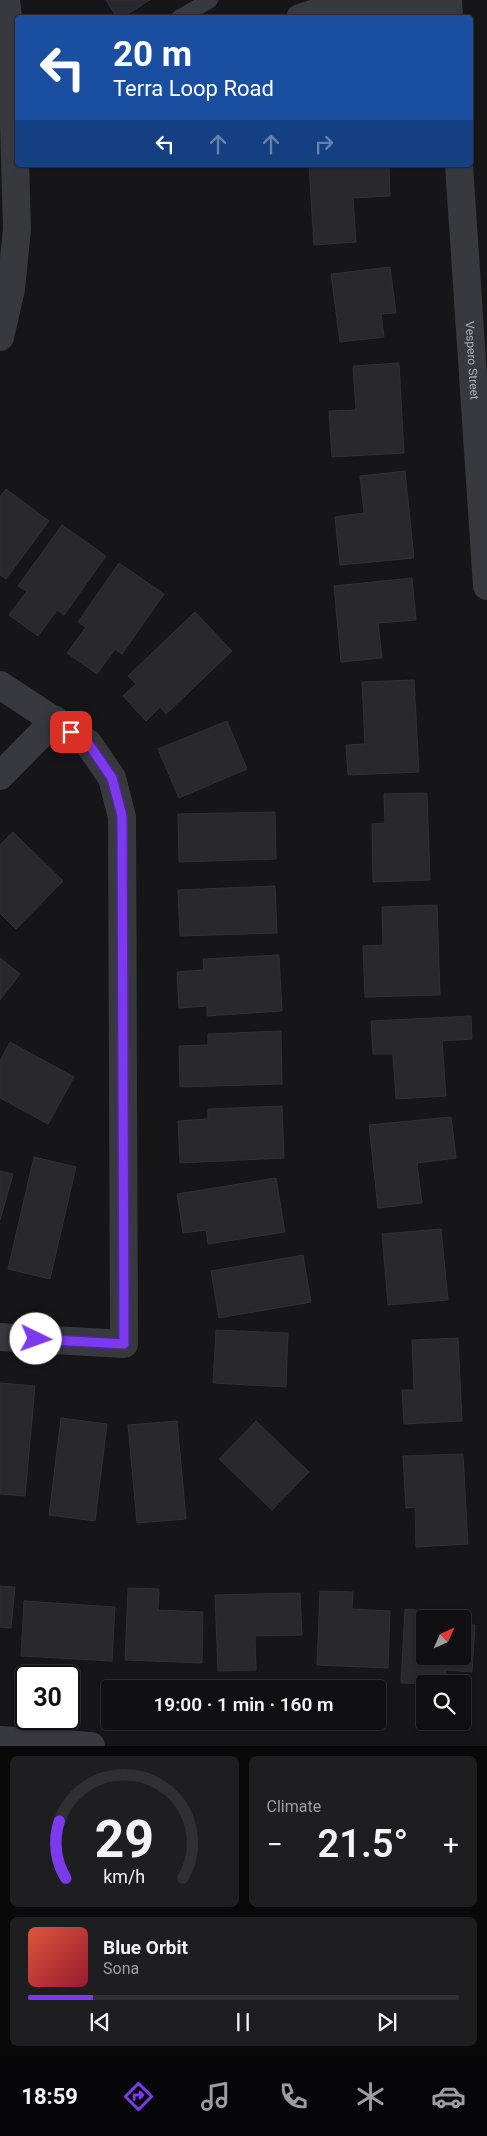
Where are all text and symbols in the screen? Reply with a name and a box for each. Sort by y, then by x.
text: 20 m [113,34,192,75]
icon: left [30,35,95,100]
text: Terra Loop Road [113,76,274,101]
icon: left [151,130,179,158]
icon: ahead [204,130,232,158]
icon: ahead [257,130,285,158]
icon: right [310,130,338,158]
street label: Vespero Street [462,321,482,400]
pin [50,711,92,753]
icon: arrive [57,718,85,746]
position arrow [9,1312,61,1364]
north arrow [416,1610,471,1665]
map controls [416,1610,471,1730]
speed limit sign: 30 [15,1665,80,1730]
button: search [416,1675,471,1730]
text: 19:00 · 1 min · 160 m [153,1693,334,1716]
text: Climate [267,1797,321,1816]
text: 29 [94,1809,154,1870]
text: 21.5° [318,1822,408,1866]
text: − [267,1828,283,1861]
text: + [443,1828,459,1861]
text: km/h [103,1866,145,1887]
text: Blue Orbit [103,1936,188,1959]
text: Sona [103,1959,139,1978]
icon: previous [86,2008,114,2036]
icon: pause [229,2008,257,2036]
icon: next [373,2008,401,2036]
icon: directions [121,2079,156,2114]
icon: music [198,2079,233,2114]
icon: phone [276,2079,311,2114]
icon: climate [353,2079,388,2114]
icon: car [431,2079,466,2114]
text: 18:59 [21,2084,78,2109]

